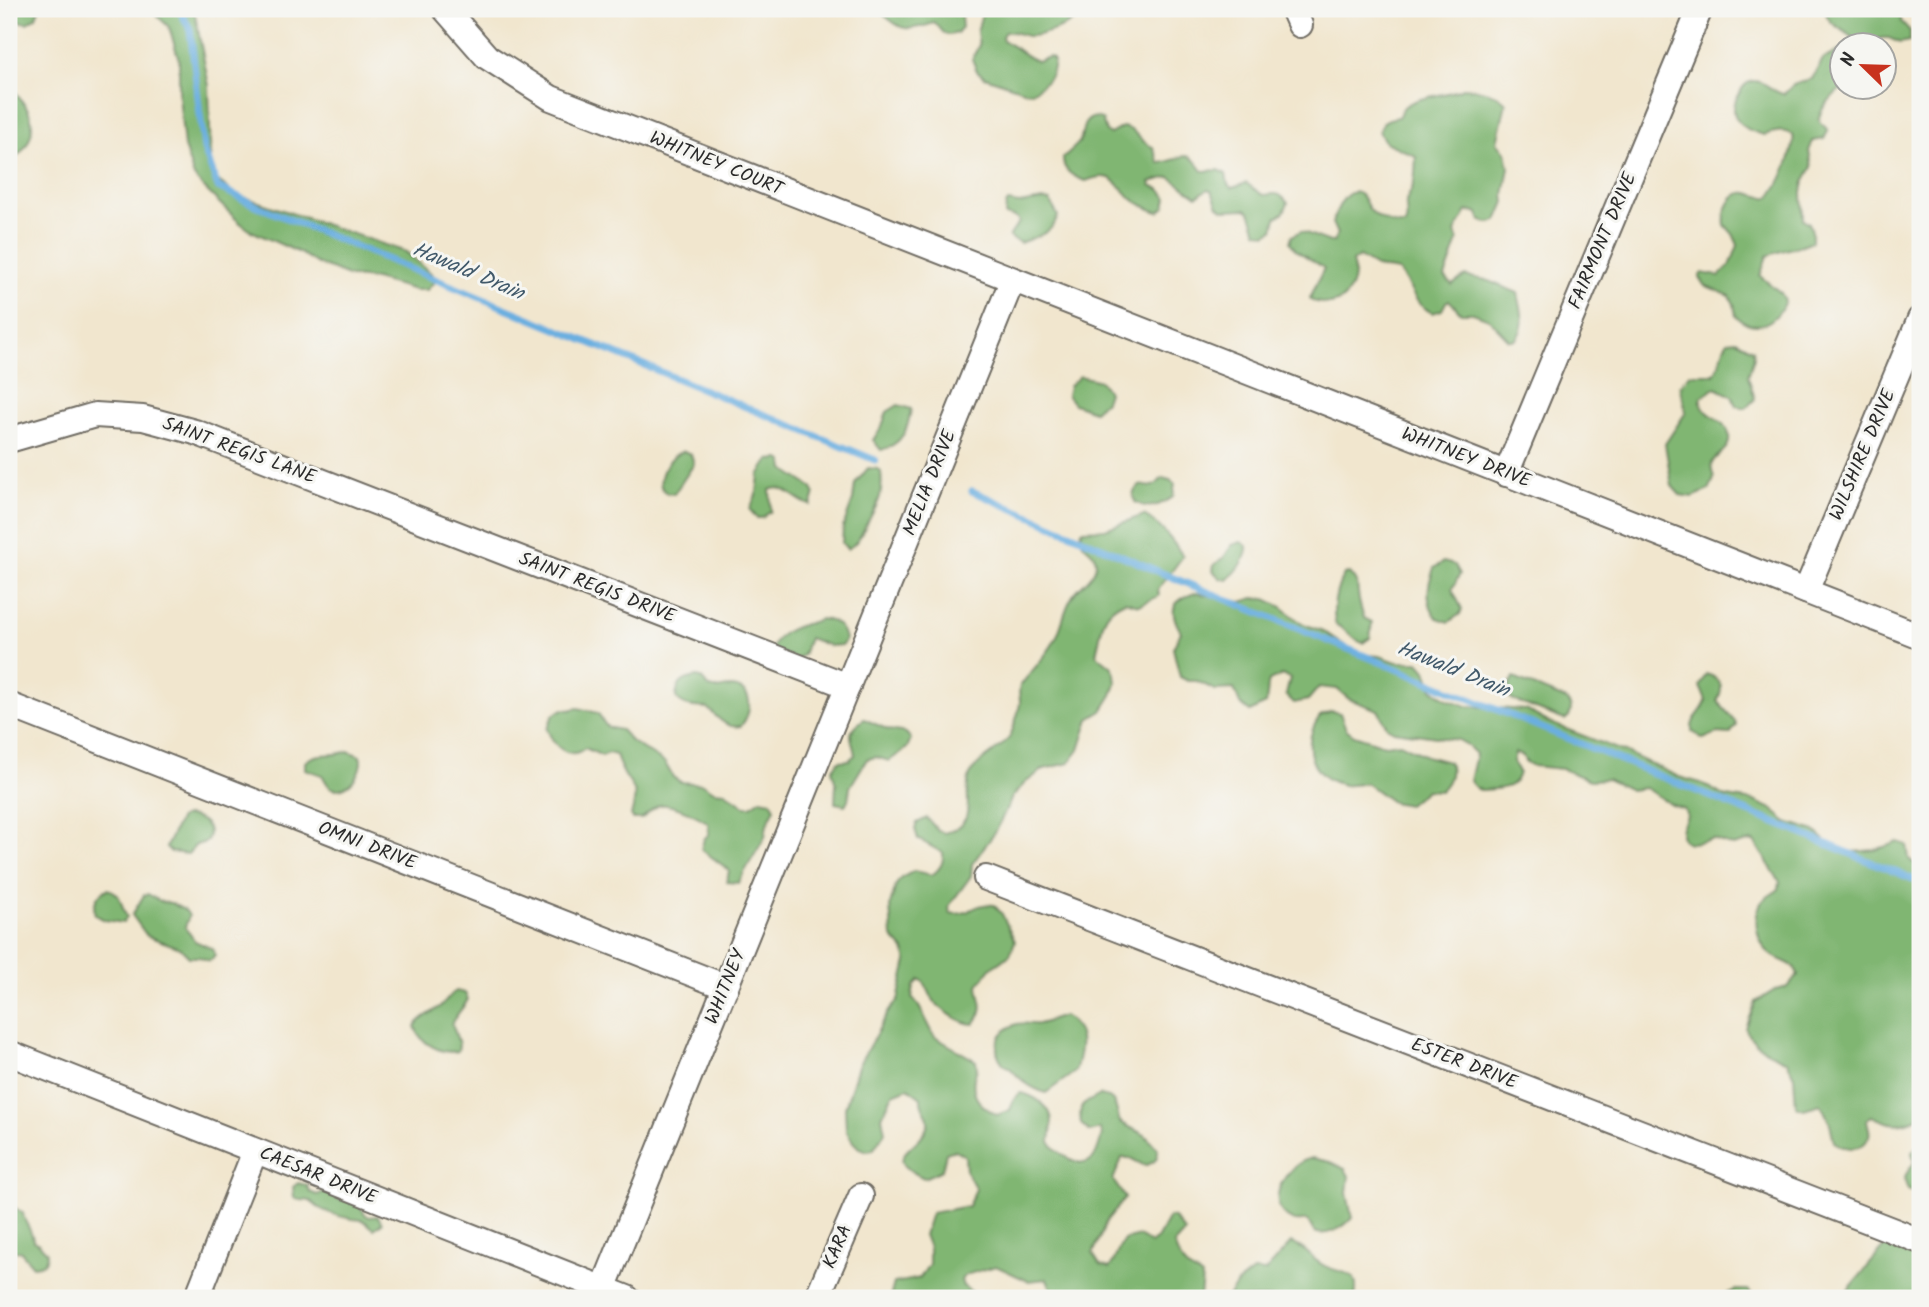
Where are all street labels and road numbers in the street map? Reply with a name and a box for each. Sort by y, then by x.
street label: WHITNEY COURT [645,124,789,205]
street label: FAIRMONT DRIVE [1561,167,1646,314]
street label: WILSHIRE DRIVE [1822,384,1905,525]
street label: SAINT REGIS LANE [158,409,321,493]
street label: WHITNEY DRIVE [1397,420,1536,497]
street label: MELIA DRIVE [895,425,965,541]
street label: SAINT REGIS DRIVE [514,544,681,632]
street label: OMNI DRIVE [313,813,421,879]
street label: WHITNEY [697,944,755,1029]
street label: ESTER DRIVE [1406,1030,1522,1098]
street label: CAESAR DRIVE [254,1139,382,1214]
street label: KARA [815,1220,861,1274]

